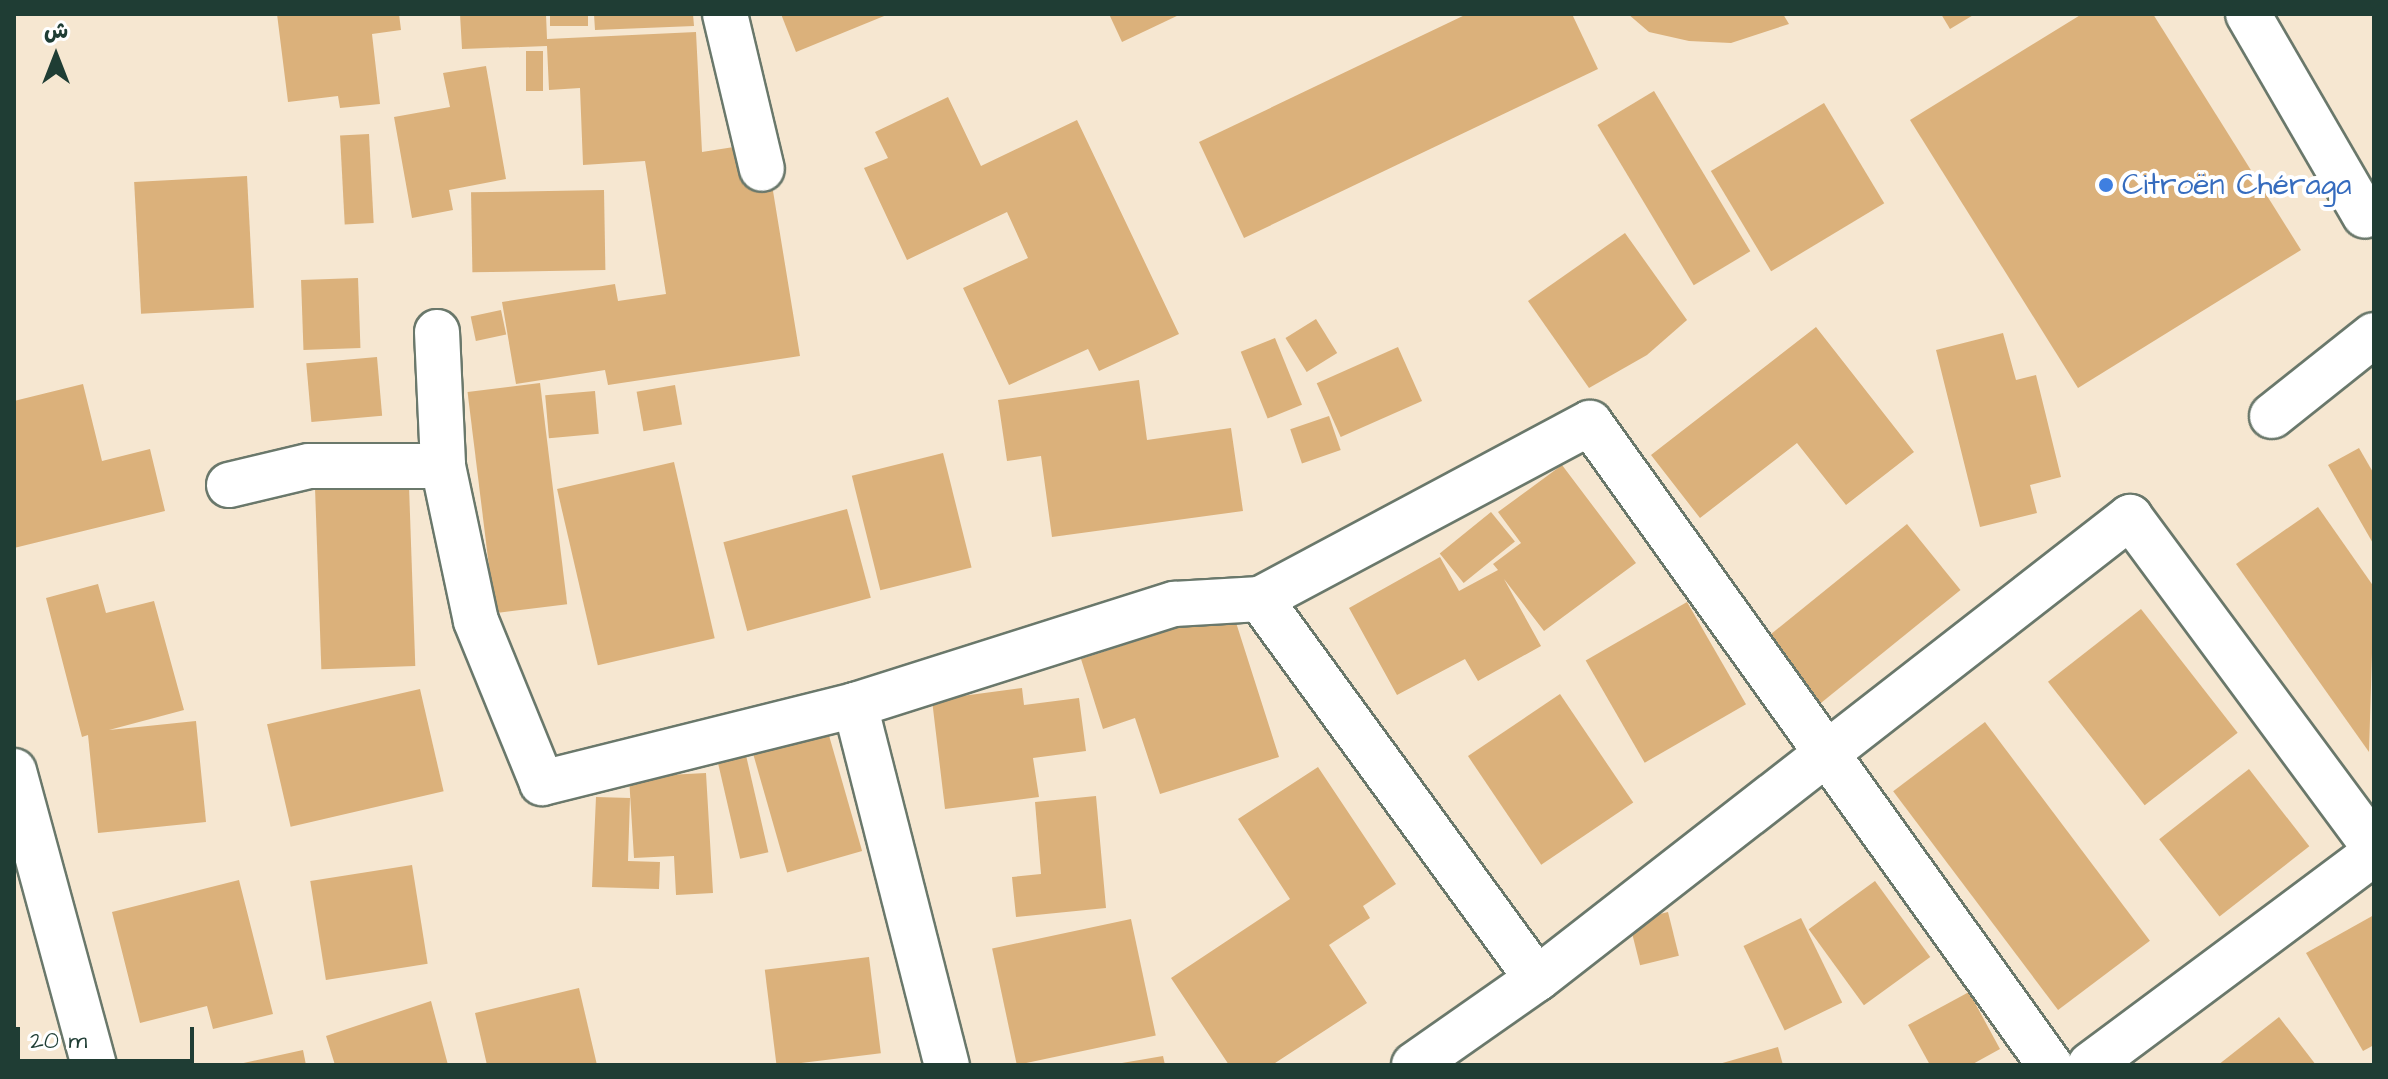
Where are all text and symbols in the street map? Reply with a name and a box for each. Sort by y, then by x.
north arrow [16,16,96,96]
text: ش [44,16,68,47]
place label: Citroën Chéraga [2122,167,2351,203]
marker: Citroën Chéraga [2097,176,2115,194]
scale bar [20,1011,198,1061]
text: 20 m [30,1024,87,1058]

